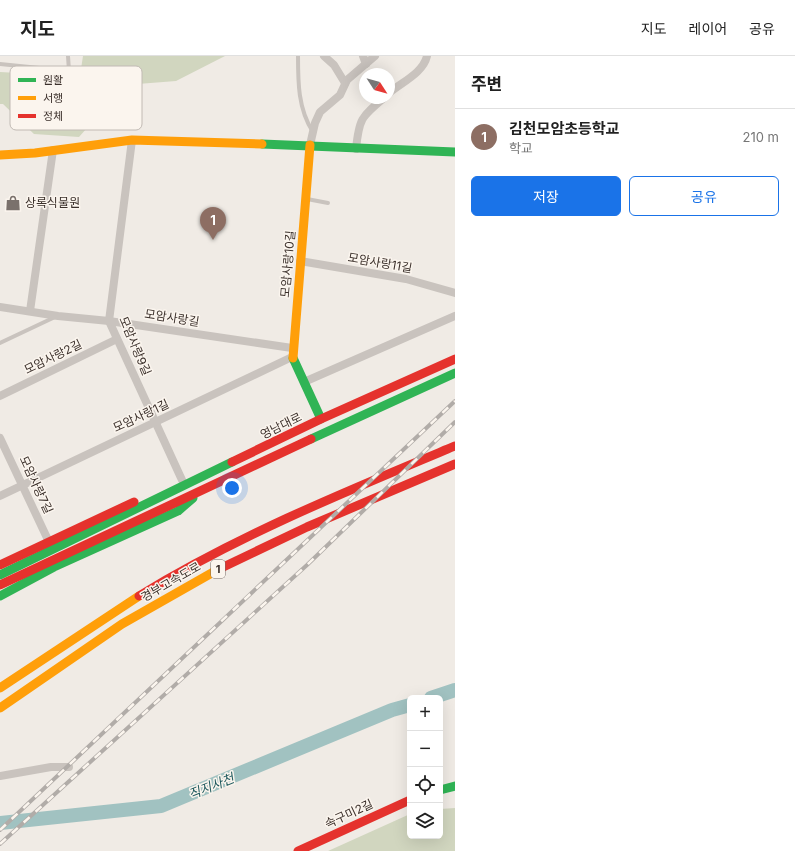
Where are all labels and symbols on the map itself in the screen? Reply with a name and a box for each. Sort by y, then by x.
legend [10,66,142,130]
north arrow [359,68,395,104]
text: 원활 [43,73,63,87]
text: 서행 [43,91,63,105]
text: 정체 [43,109,63,123]
shop icon: 상록식물원 [4,194,22,212]
place label: 상록식물원 [25,195,80,210]
pin: 1 [200,207,226,240]
street label: 모암사랑10길 [277,230,298,298]
street label: 모암사랑11길 [347,249,413,276]
street label: 모암사랑길 [144,306,201,329]
street label: 모암사랑9길 [116,314,155,378]
street label: 모암사랑2길 [21,336,84,377]
street label: 모암사랑1길 [110,396,171,435]
street label: 영남대로 [258,409,304,442]
street label: 모암사랑7길 [17,454,56,516]
your location [222,478,242,498]
street label: 경부고속도로 [138,559,203,605]
road number: 1 [211,560,225,578]
water label: 직지사천 [186,769,237,802]
street label: 속구미2길 [322,796,375,831]

